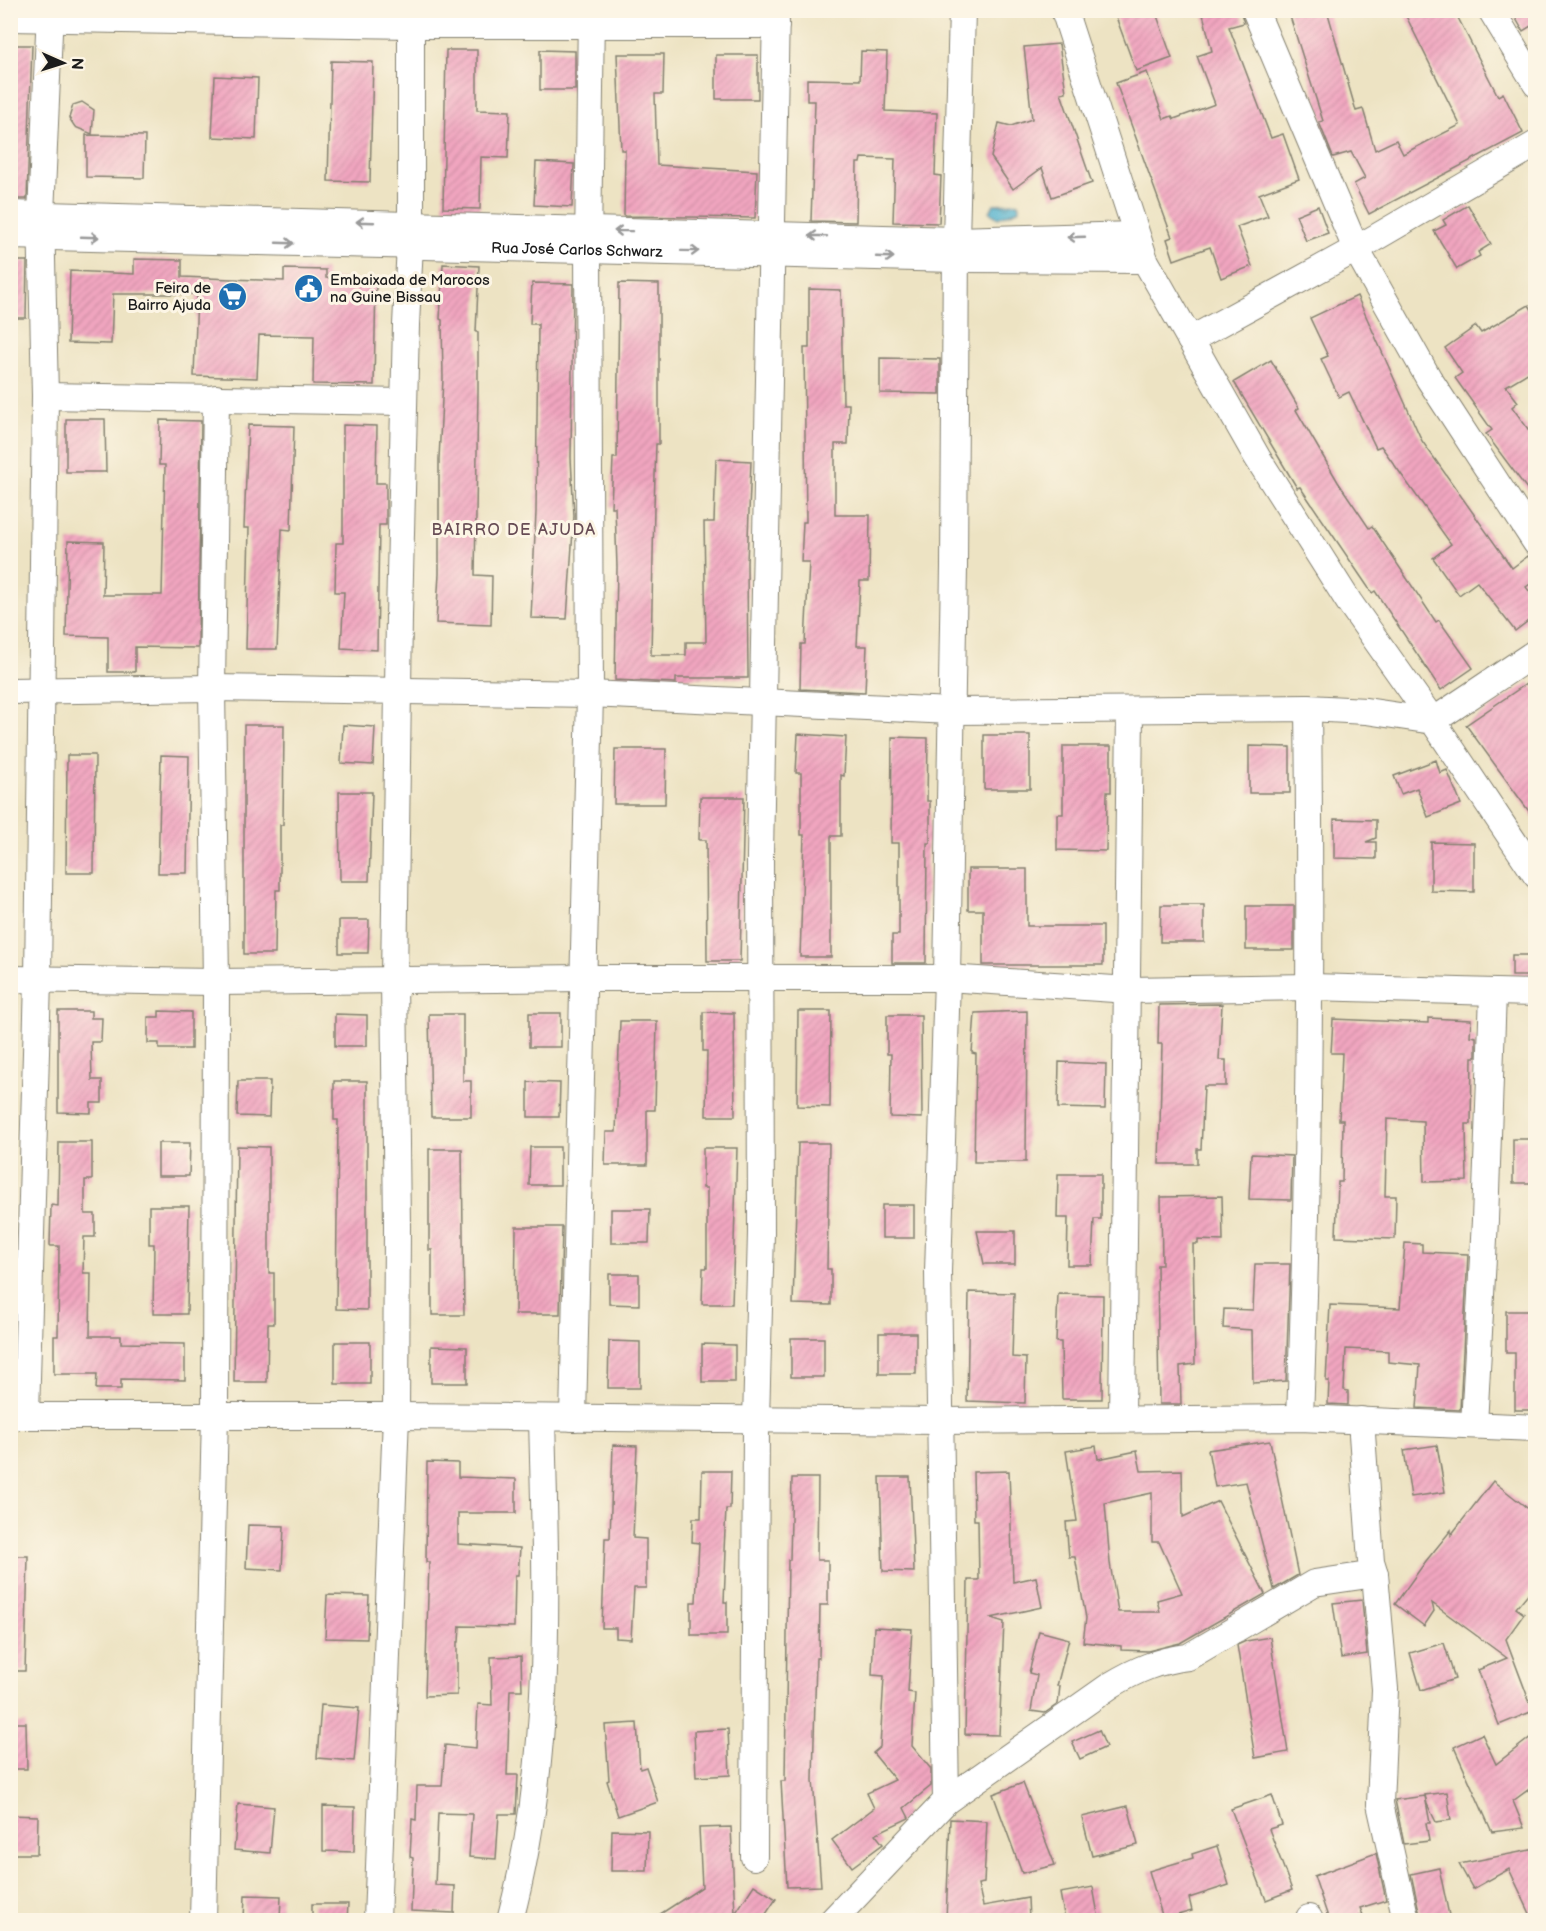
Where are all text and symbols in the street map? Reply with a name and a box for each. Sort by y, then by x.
north arrow [33,33,93,93]
text: N [67,57,86,70]
one-way arrow [356,217,376,228]
one-way arrow [614,225,634,237]
one-way arrow [809,230,829,242]
one-way arrow [1066,231,1086,243]
one-way arrow [79,232,99,243]
one-way arrow [274,237,294,249]
street label: Rua José Carlos Schwarz [491,238,664,261]
one-way arrow [679,245,699,256]
one-way arrow [874,251,894,262]
place label: Embaixada de Marocos na Guine Bissau [330,271,490,307]
public building icon: Embaixada de Marocos na Guine Bissau [293,273,325,305]
place label: Feira de Bairro Ajuda [127,279,211,315]
supermarket icon: Feira de Bairro Ajuda [216,281,248,313]
district label: BAIRRO DE AJUDA [431,521,597,540]

